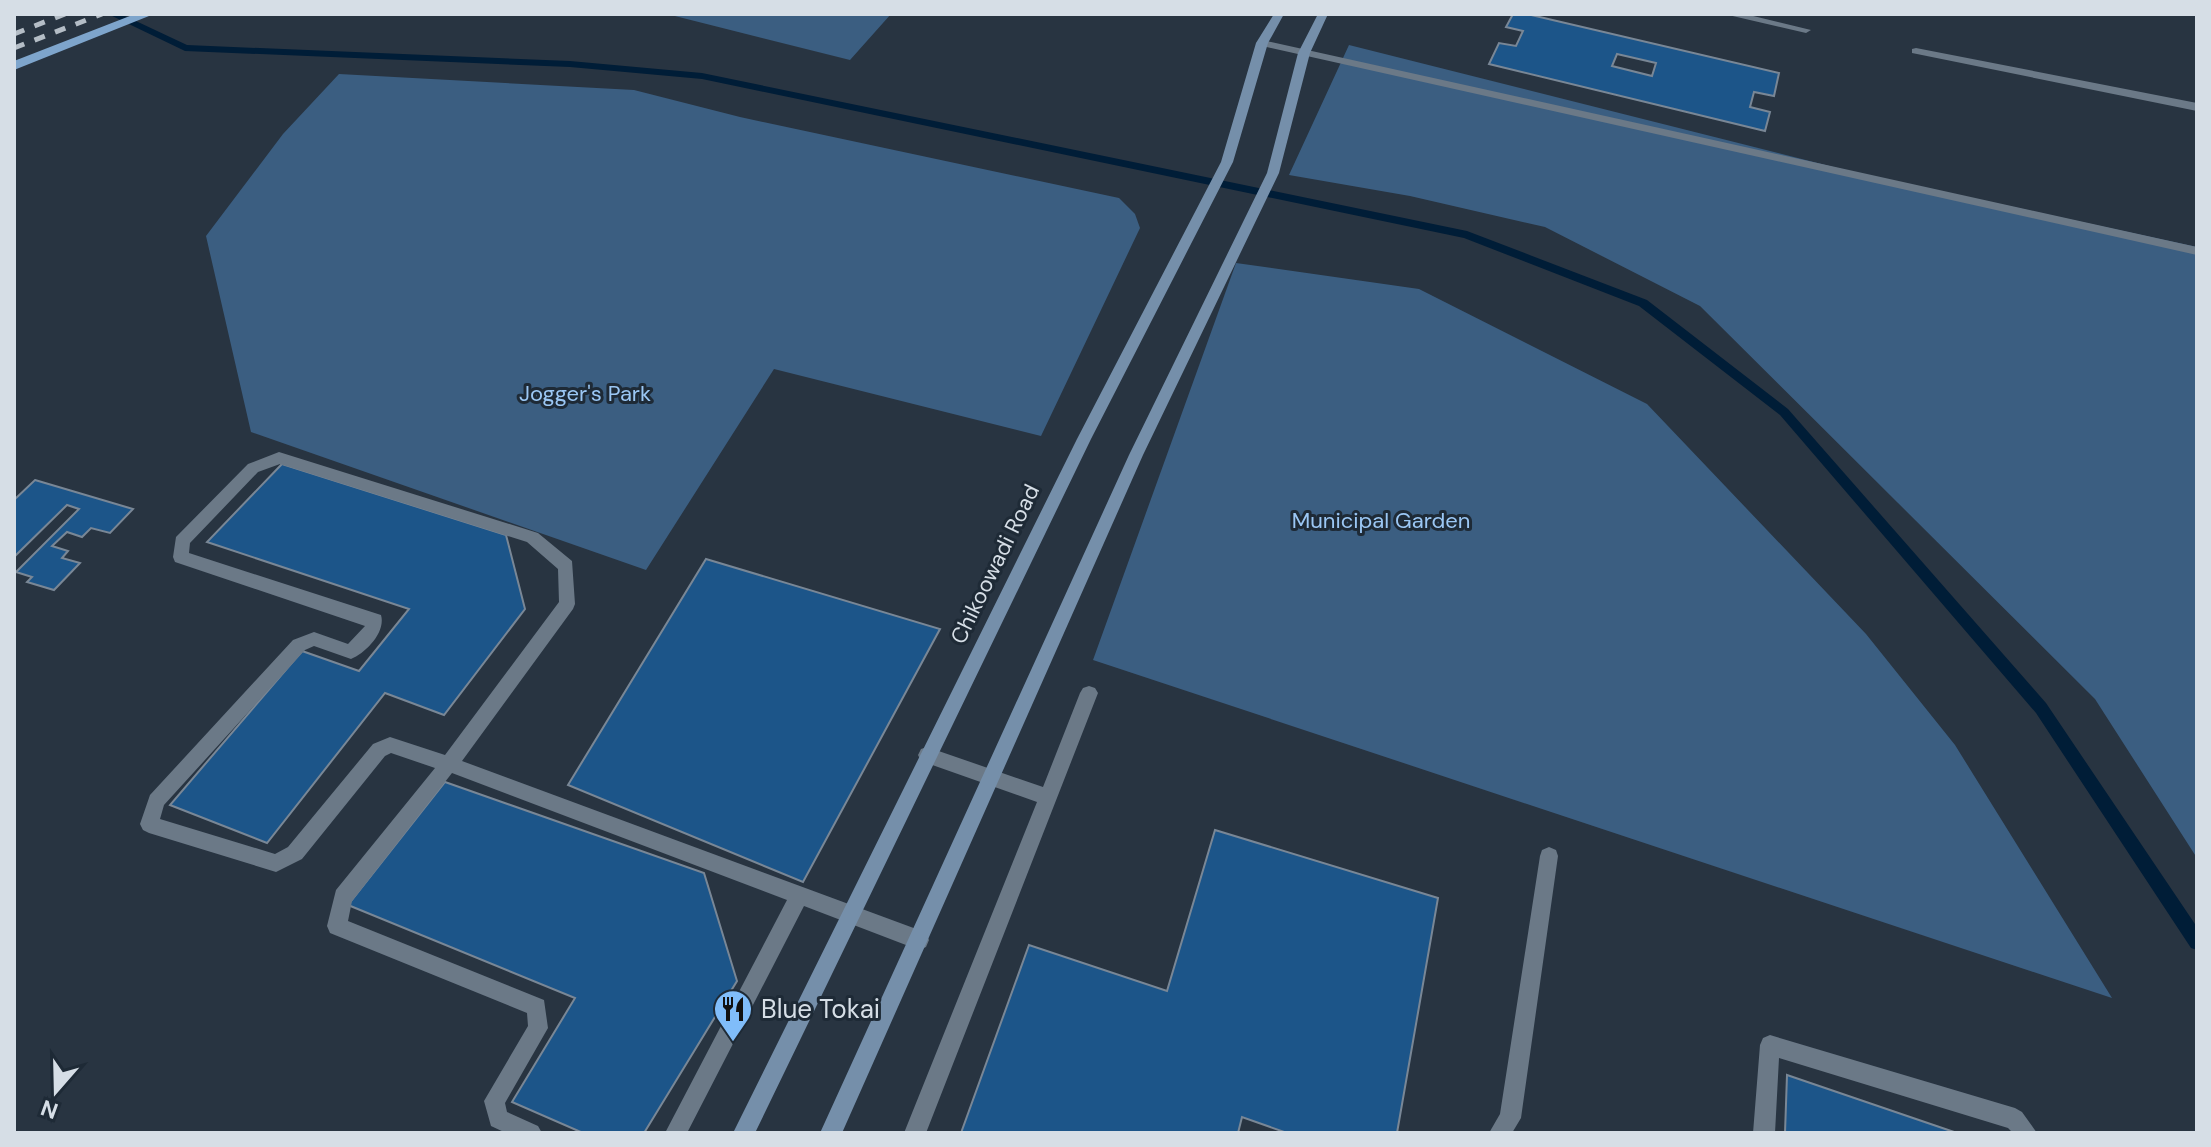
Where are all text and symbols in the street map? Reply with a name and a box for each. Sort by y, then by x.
park label: Jogger's Park [519,379,651,408]
street label: Chikoowadi Road [944,479,1046,649]
park label: Municipal Garden [1292,506,1470,535]
restaurant icon: Blue Tokai [712,988,754,1043]
place label: Blue Tokai [761,992,880,1026]
north arrow [16,1051,96,1131]
text: N [37,1093,62,1126]

